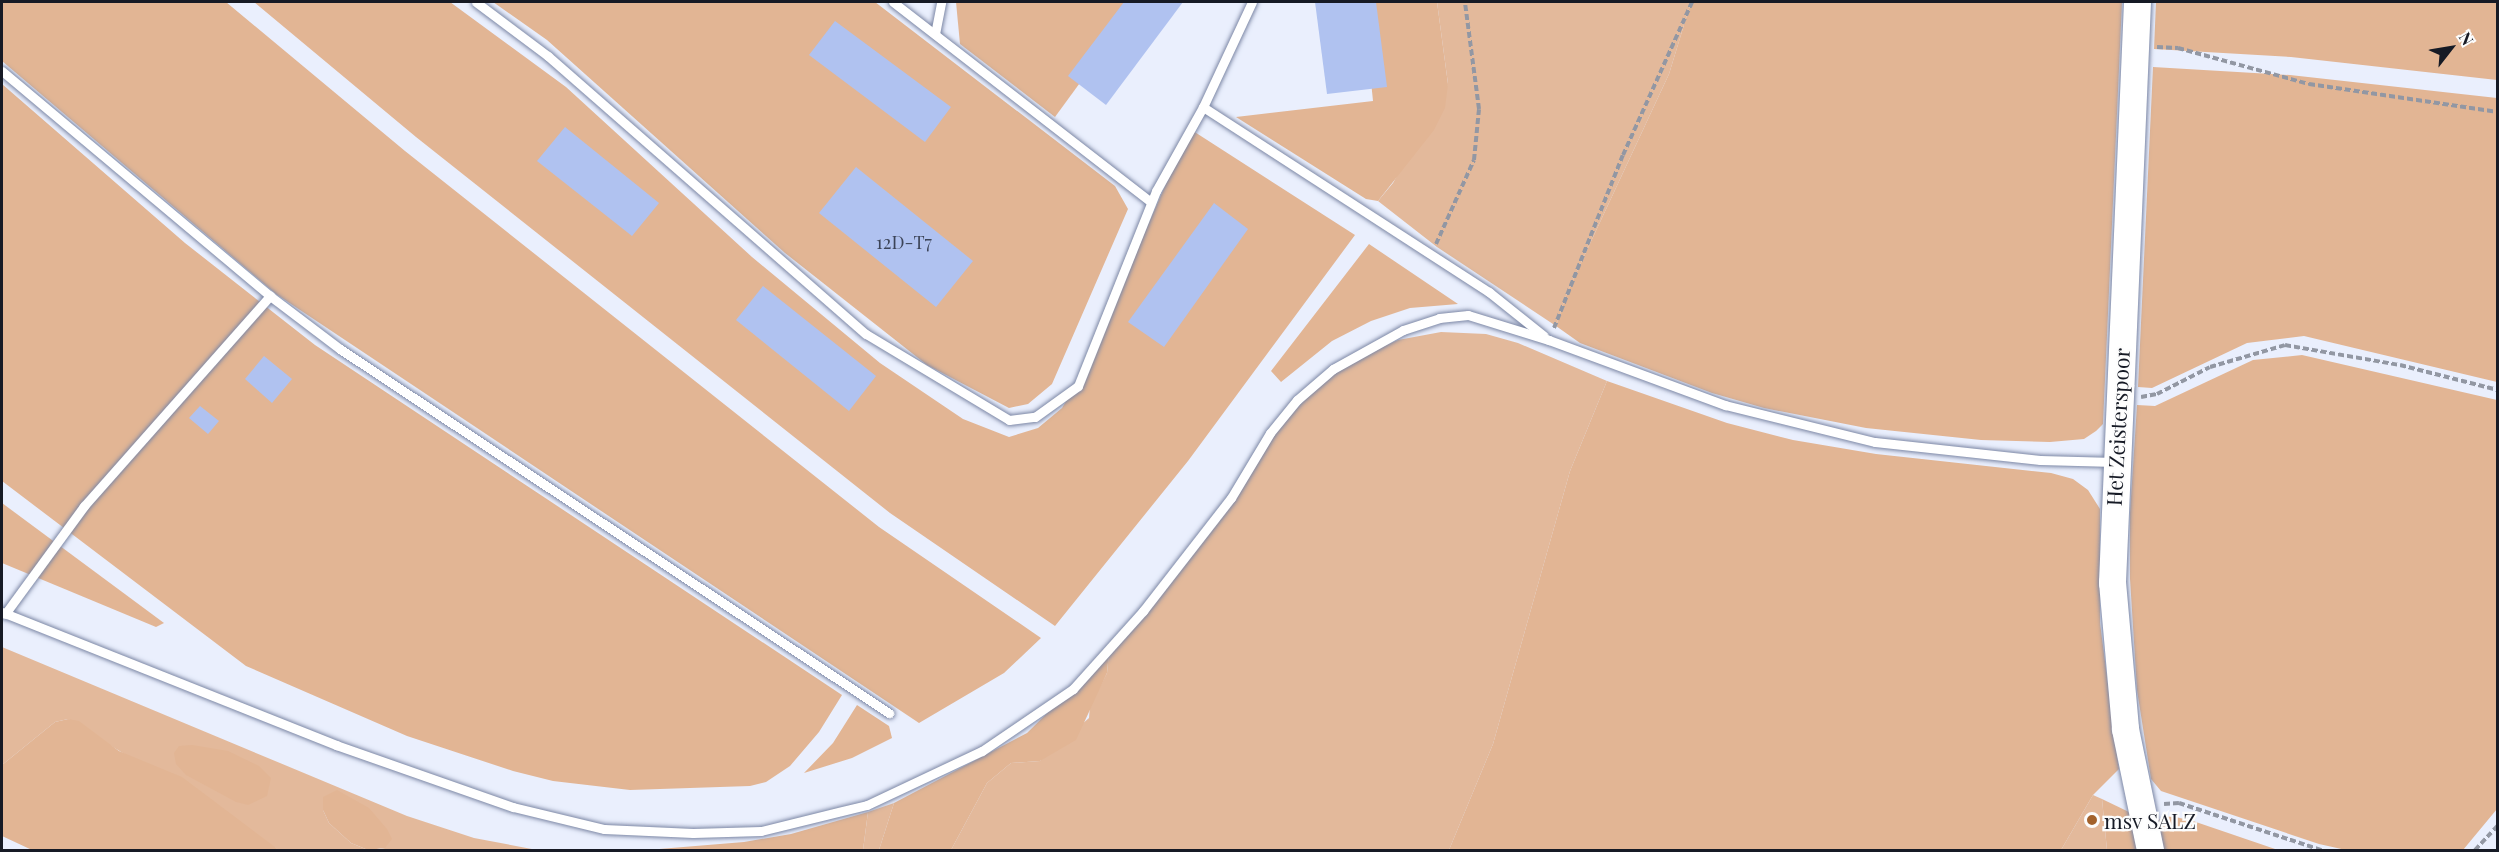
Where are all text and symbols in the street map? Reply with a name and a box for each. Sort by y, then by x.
north arrow [2421,18,2481,78]
text: N [2455,28,2479,49]
house number: 12D-T7 [876,231,932,253]
street label: Het Zeisterspoor [2100,347,2134,507]
place label: msv SALZ [2104,807,2196,833]
marker: msv SALZ [2085,813,2099,827]

